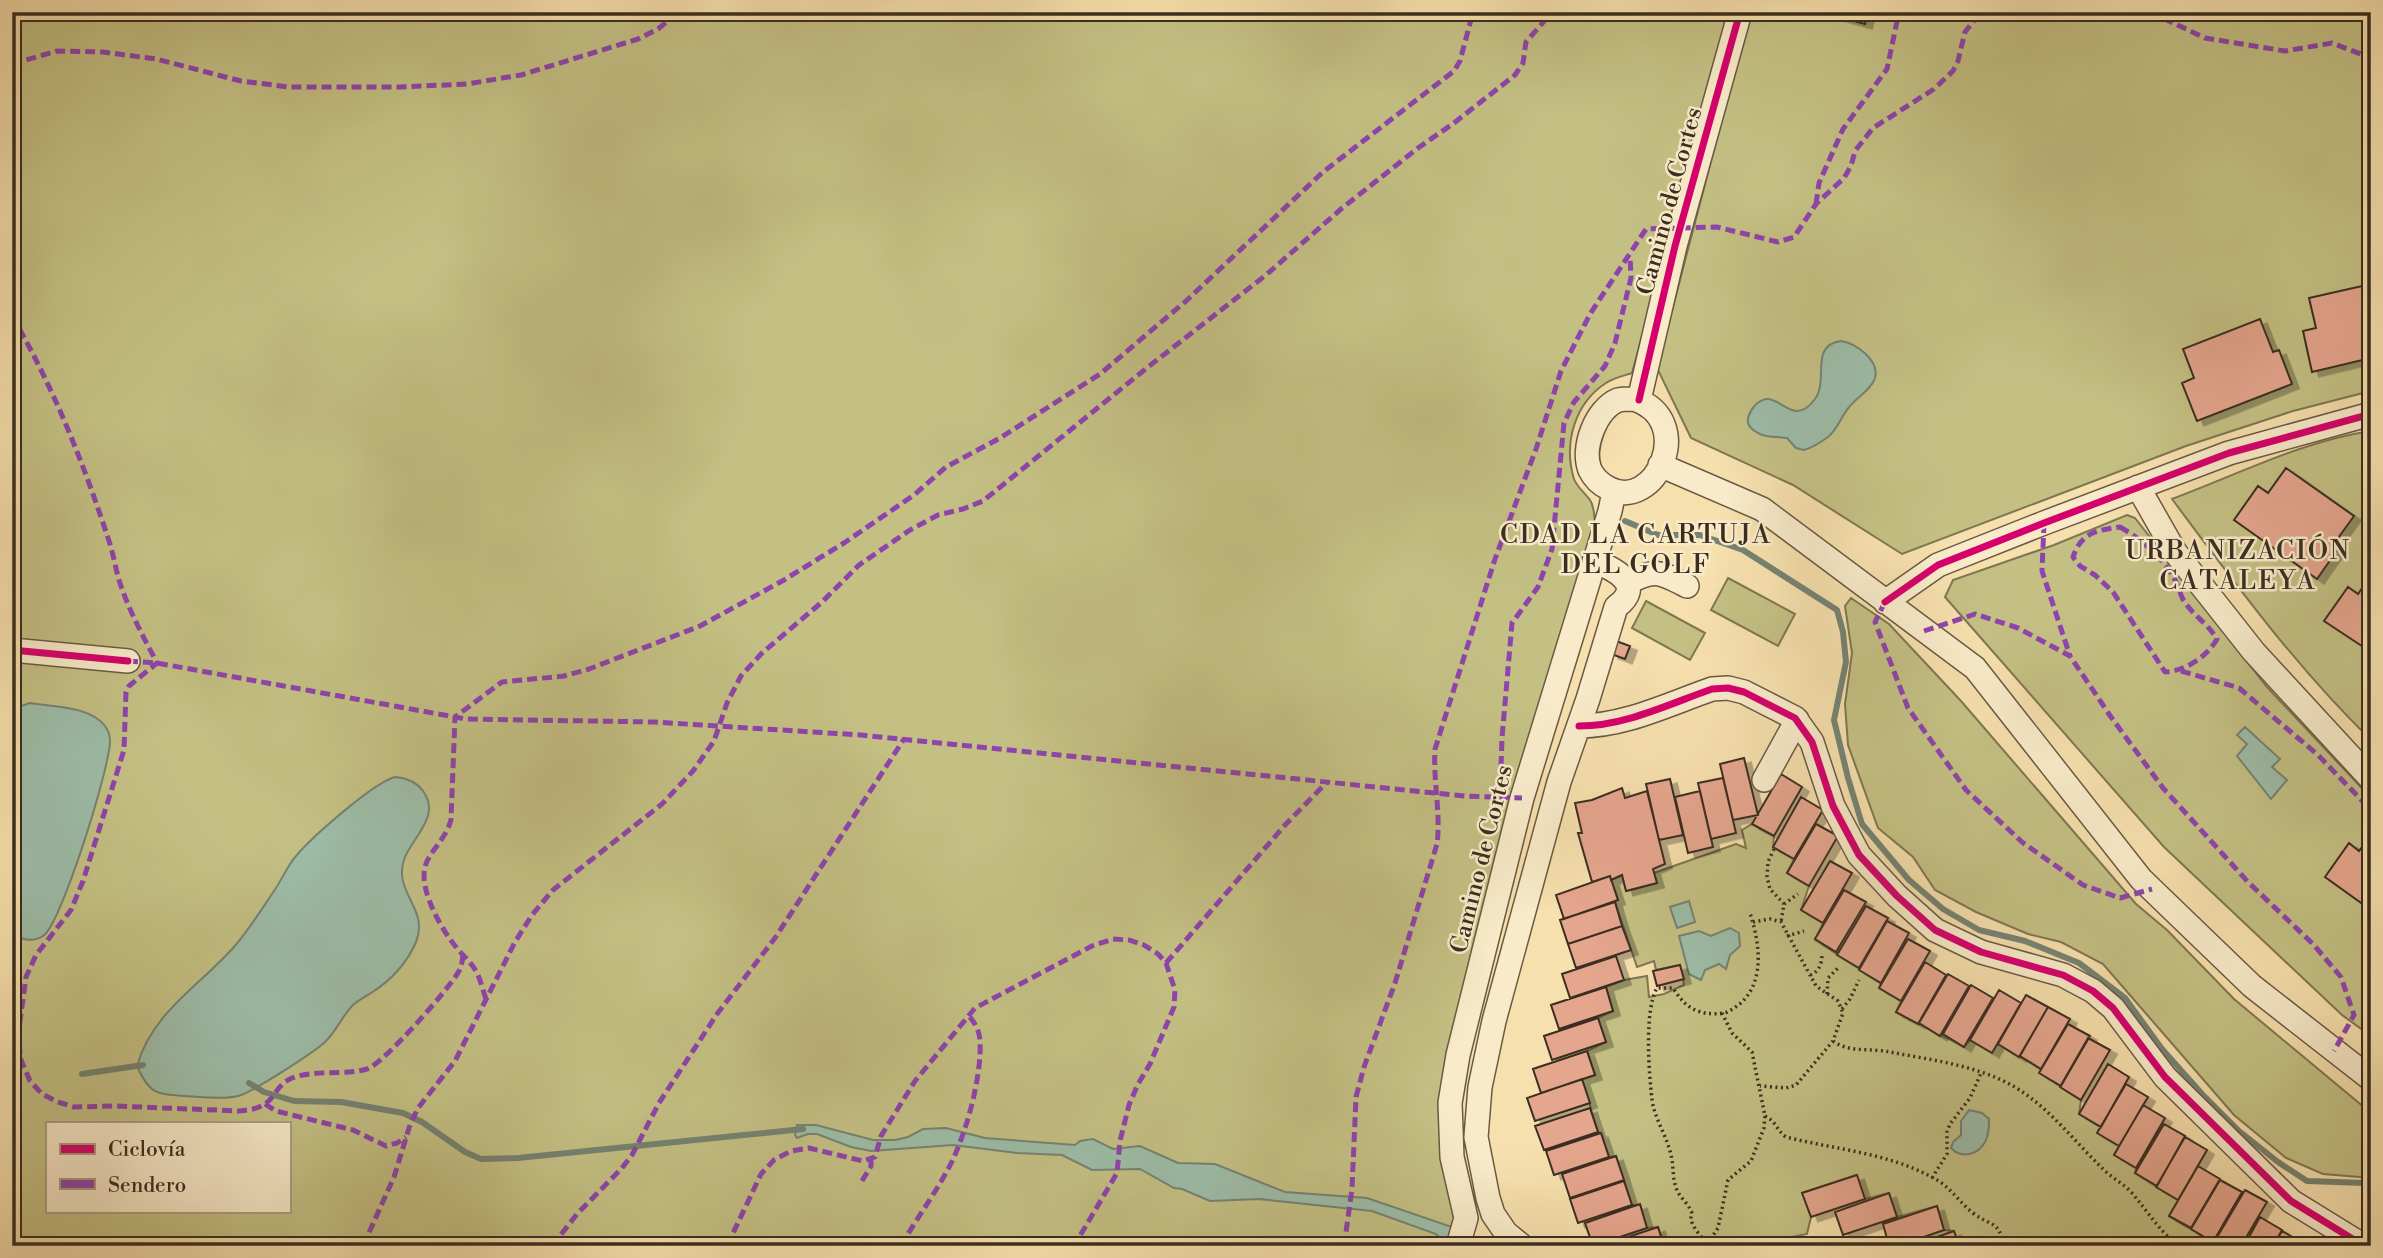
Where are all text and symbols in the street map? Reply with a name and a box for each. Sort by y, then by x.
street label: Camino de Cortes [1631,104,1709,298]
district label: CDAD LA CARTUJA DEL GOLF [1500,519,1772,581]
district label: URBANIZACIÓN CATALEYA [2125,533,2351,597]
street label: Camino de Cortes [1444,762,1520,956]
legend [46,1122,290,1212]
text: Ciclovía [108,1137,186,1163]
text: Sendero [108,1173,186,1199]

